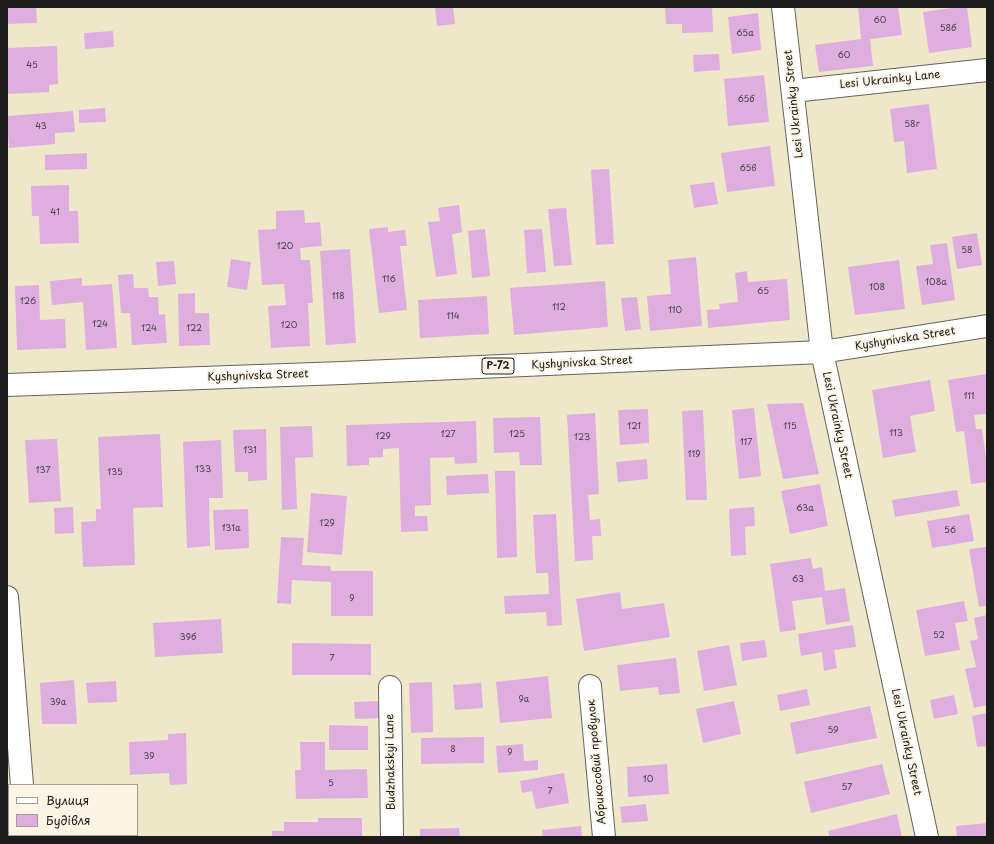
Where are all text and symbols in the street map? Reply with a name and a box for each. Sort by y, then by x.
house number: 60 [874,16,886,26]
house number: 58б [940,24,956,34]
house number: 65а [736,29,754,39]
street label: Lesi Ukrainky Street [782,49,806,159]
house number: 60 [838,51,850,61]
house number: 45 [26,61,38,71]
street label: Lesi Ukrainky Lane [839,68,941,92]
house number: 65б [737,95,755,105]
house number: 58г [904,120,920,130]
house number: 43 [35,122,47,132]
house number: 65в [739,164,757,174]
house number: 41 [50,208,60,218]
house number: 120 [277,242,293,252]
house number: 58 [961,246,973,256]
house number: 116 [382,275,396,285]
house number: 108а [925,278,947,288]
house number: 108 [869,283,885,293]
house number: 65 [757,287,769,297]
house number: 118 [331,292,345,302]
house number: 126 [20,297,36,307]
house number: 112 [552,303,566,313]
house number: 110 [668,306,682,316]
house number: 114 [446,312,460,322]
house number: 124 [92,320,108,330]
house number: 120 [281,321,297,331]
house number: 124 [141,324,157,334]
house number: 122 [186,324,202,334]
street label: Kyshynivska Street [854,325,956,353]
street label: Kyshynivska Street [531,354,633,372]
road number: Р-72 [482,358,514,374]
street label: Kyshynivska Street [207,368,309,384]
street label: Lesi Ukrainky Street [819,370,855,480]
house number: 111 [964,392,974,402]
house number: 121 [627,422,641,432]
house number: 115 [783,422,797,432]
house number: 113 [889,429,903,439]
house number: 127 [440,430,456,440]
house number: 125 [509,430,525,440]
house number: 129 [375,432,391,442]
house number: 123 [574,433,590,443]
house number: 117 [740,438,752,448]
house number: 131 [243,446,257,456]
house number: 119 [688,450,700,460]
house number: 133 [195,465,211,475]
house number: 137 [36,466,50,476]
house number: 135 [107,468,123,478]
house number: 63а [796,504,814,514]
house number: 129 [319,519,335,529]
house number: 131а [221,524,241,534]
house number: 56 [944,526,956,536]
house number: 63 [792,575,804,585]
house number: 9 [349,594,355,604]
house number: 52 [933,631,945,641]
house number: 39б [180,633,196,643]
house number: 7 [329,654,335,664]
street label: Lesi Ukrainky Street [888,687,924,797]
house number: 9а [519,695,529,705]
house number: 39а [50,698,66,708]
street label: Абрикосовий провулок [585,699,609,825]
street label: Budzhakskyi Lane [384,714,398,810]
house number: 59 [827,726,839,736]
house number: 8 [450,745,456,755]
house number: 9 [507,748,513,758]
house number: 39 [143,752,155,762]
house number: 10 [643,775,653,785]
house number: 5 [328,779,334,789]
house number: 57 [842,783,852,793]
legend [8,784,138,836]
house number: 7 [547,787,553,797]
text: Вулиця [46,791,89,809]
text: Будівля [46,811,91,829]

